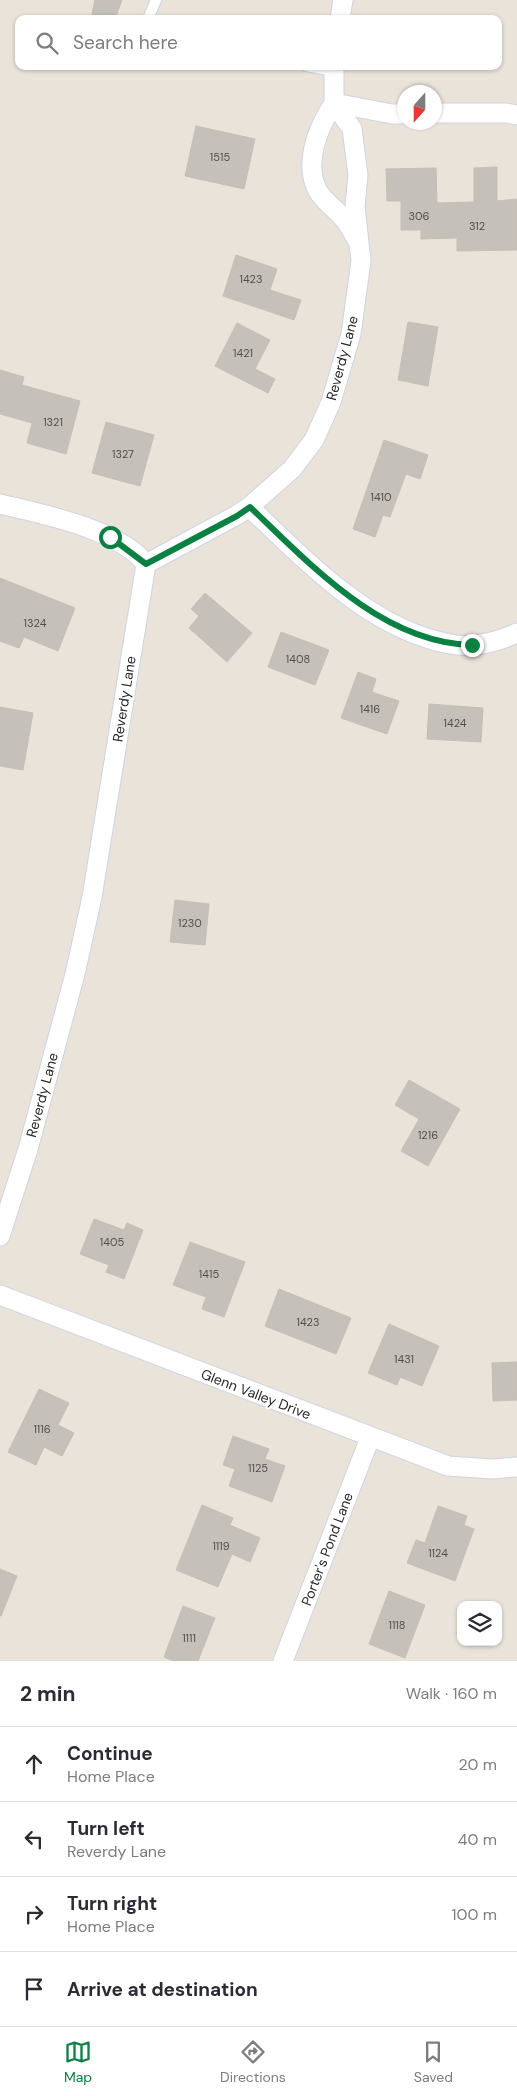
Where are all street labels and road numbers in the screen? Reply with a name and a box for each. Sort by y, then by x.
street label: Reverdy Lane [322,314,362,402]
street label: Reverdy Lane [108,655,140,743]
street label: Reverdy Lane [22,1051,62,1139]
street label: Glenn Valley Drive [199,1365,314,1423]
street label: Porter's Pond Lane [297,1490,357,1608]

